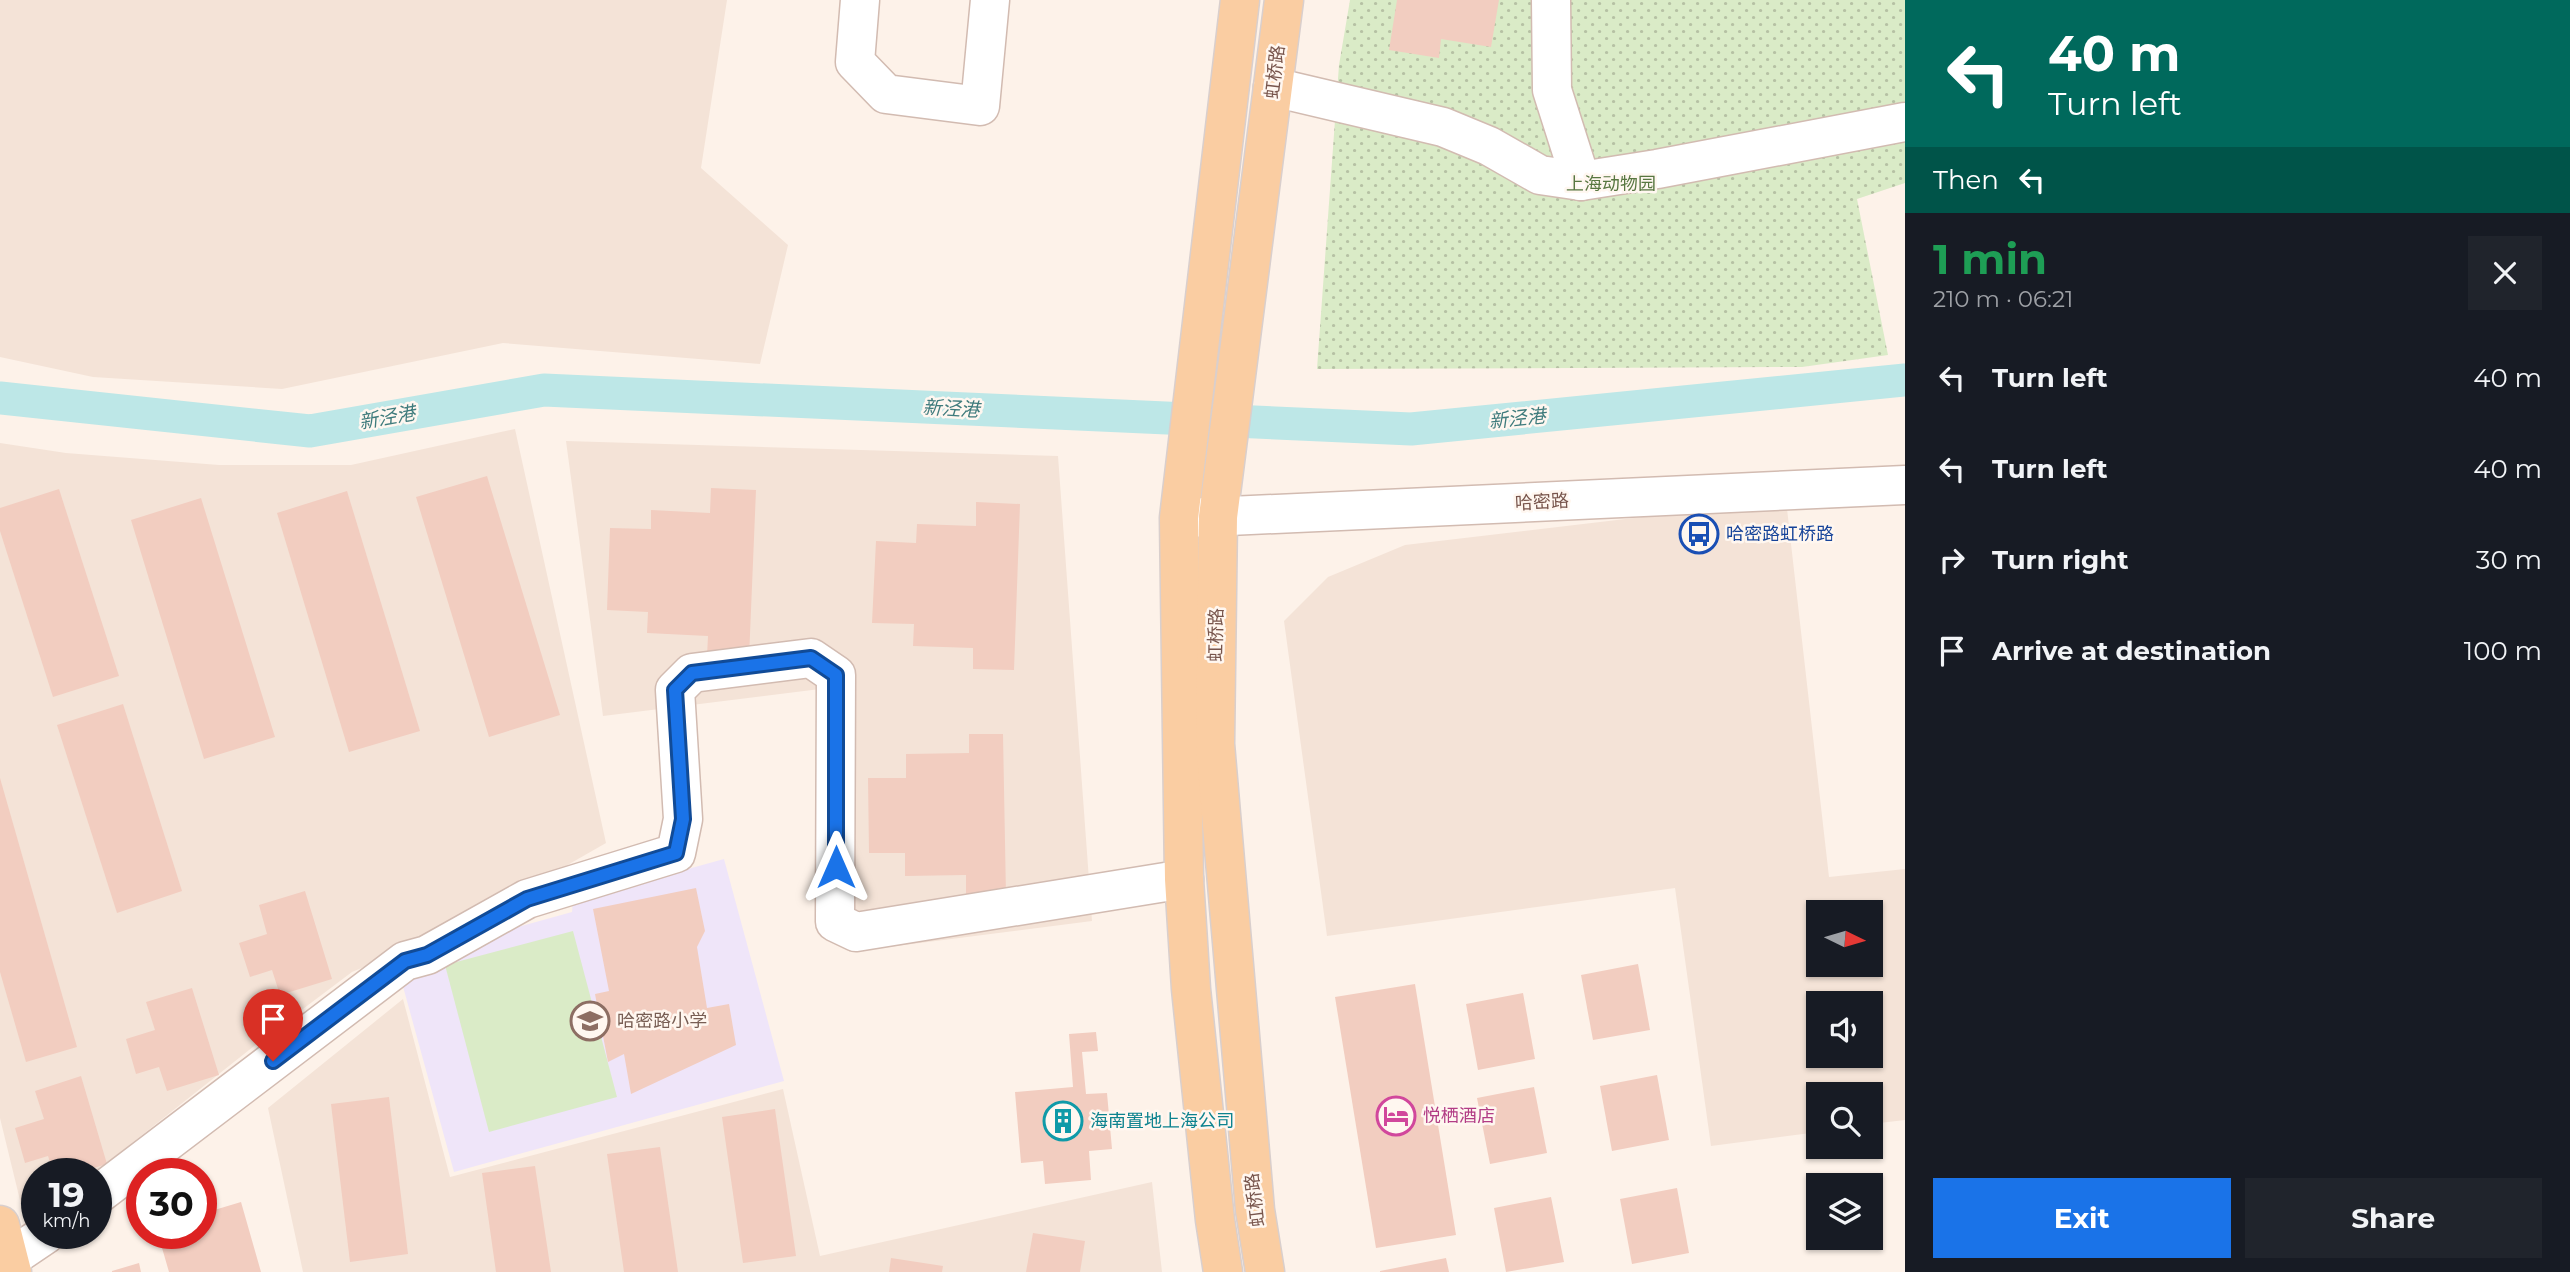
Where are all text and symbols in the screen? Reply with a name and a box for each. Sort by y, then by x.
text: 40 m [2048,24,2180,83]
icon: left [1933,28,2024,119]
street label: 虹桥路 [1261,44,1289,100]
text: Turn left [2048,84,2182,123]
icon: left [2013,161,2051,199]
text: Then [1933,164,1999,196]
park label: 上海动物园 [1566,173,1656,195]
text: 1 min [1933,233,2047,285]
button: close [2468,236,2542,310]
text: 210 m · 06:21 [1933,285,2073,313]
icon: left [1933,359,1971,397]
text: Turn left [1992,362,2108,394]
text: 40 m [2473,362,2542,394]
water label: 新泾港 [922,396,983,422]
water label: 新泾港 [357,401,420,434]
water label: 新泾港 [1487,404,1550,433]
icon: left [1933,450,1971,488]
text: Turn left [1992,453,2108,485]
text: 40 m [2473,453,2542,485]
street label: 哈密路 [1514,490,1570,514]
bus stop icon: 哈密路虹桥路 [1678,513,1720,555]
place label: 哈密路虹桥路 [1726,523,1834,545]
icon: right [1933,541,1971,579]
text: Turn right [1992,544,2128,576]
text: 30 m [2476,544,2542,576]
street label: 虹桥路 [1205,608,1227,662]
icon: arrive [1933,632,1971,670]
text: Arrive at destination [1992,635,2271,667]
text: 100 m [2464,635,2542,667]
position arrow [799,830,873,904]
north arrow [1806,900,1883,976]
map controls [1806,900,1883,1250]
pin [243,989,303,1061]
button: sound [1806,991,1883,1068]
icon: arrive [254,1000,292,1038]
school or university icon: 哈密路小学 [569,1000,611,1042]
place label: 哈密路小学 [617,1010,707,1032]
button: search [1806,1082,1883,1159]
hotel icon: 悦栖酒店 [1375,1095,1417,1137]
building icon: 海南置地上海公司 [1042,1100,1084,1142]
place label: 悦栖酒店 [1423,1105,1495,1127]
place label: 海南置地上海公司 [1090,1110,1234,1132]
speed limit sign: 30 [126,1158,217,1249]
street label: 虹桥路 [1241,1172,1269,1228]
text: 19 [48,1173,85,1216]
button: layers [1806,1173,1883,1250]
button: Exit [1933,1178,2231,1258]
button: Share [2245,1178,2542,1258]
text: km/h [42,1210,91,1232]

